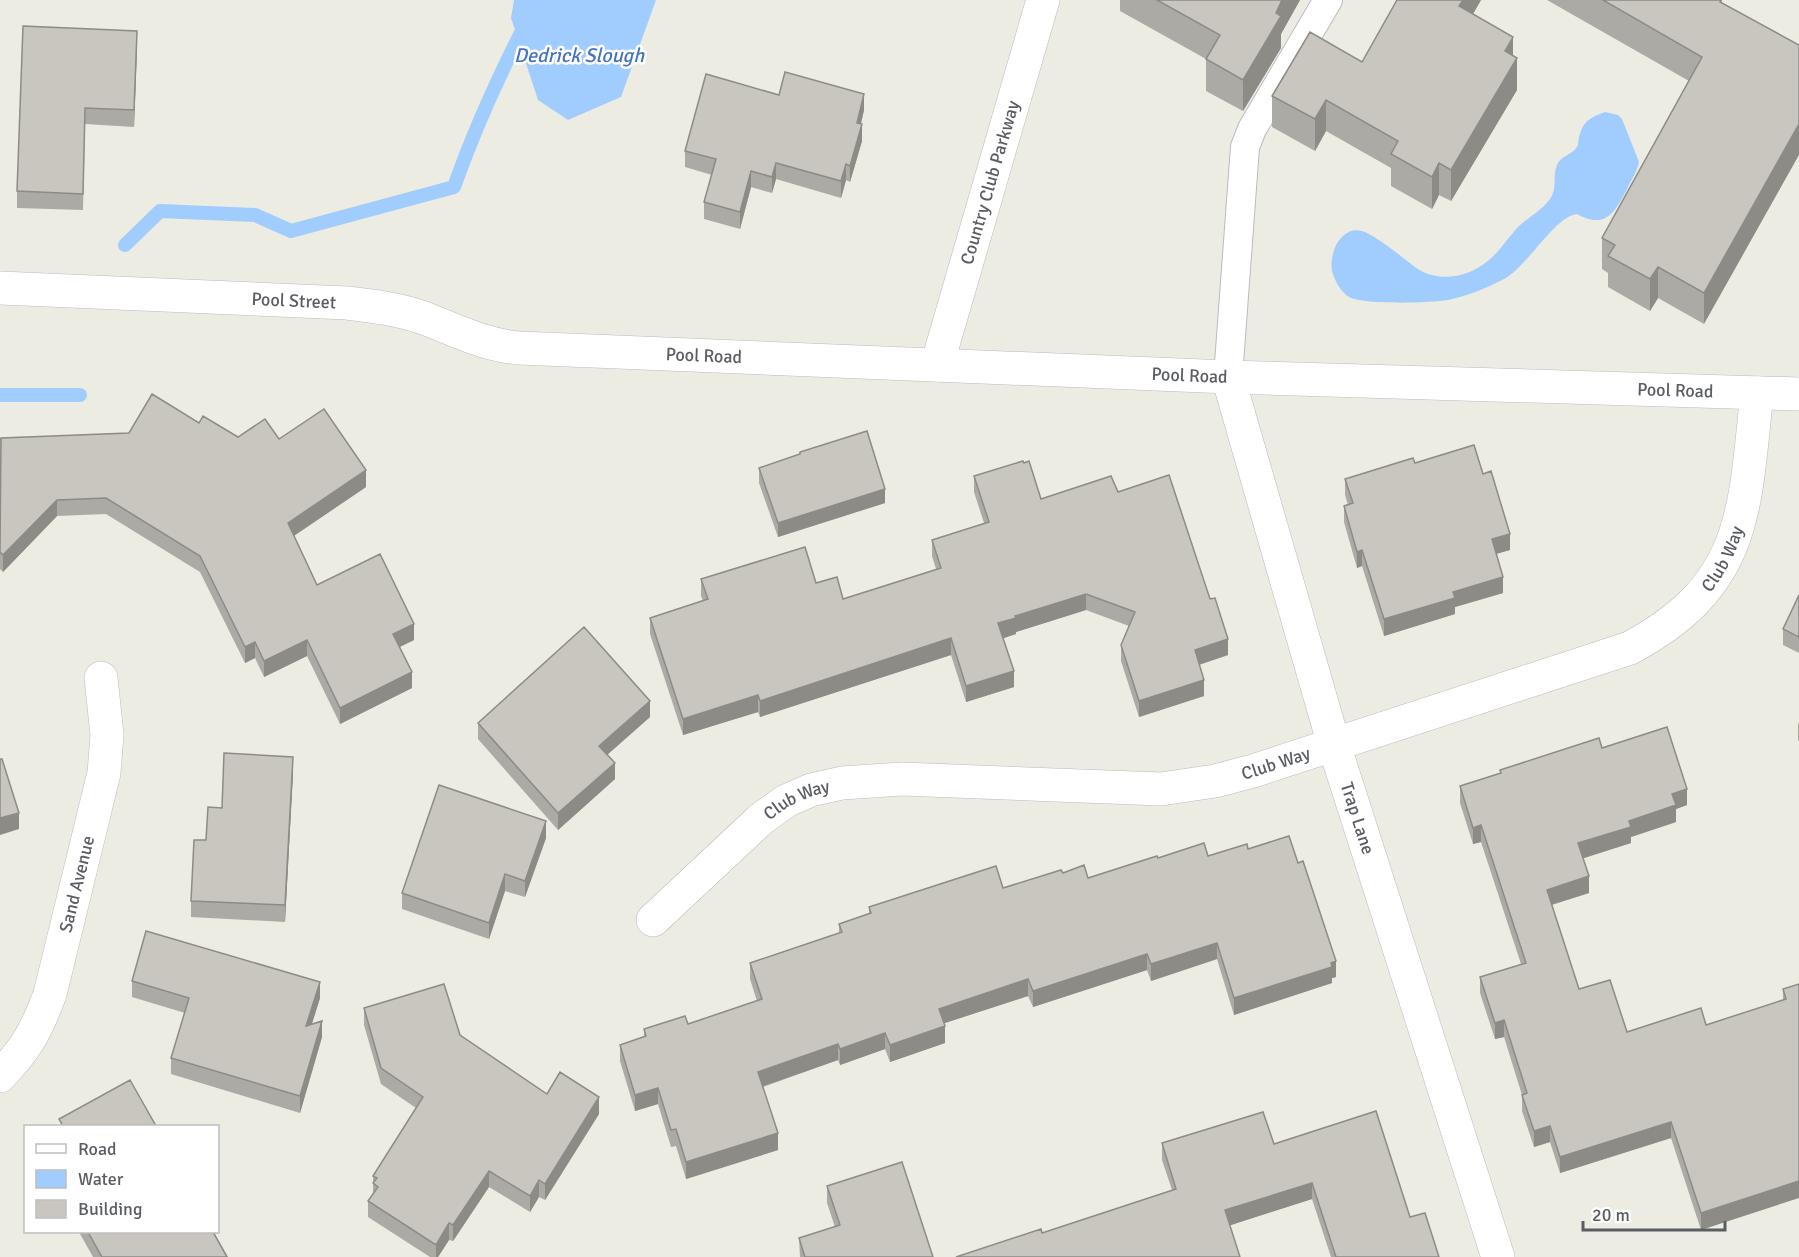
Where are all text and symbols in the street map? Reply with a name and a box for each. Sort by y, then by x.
water label: Dedrick Slough [514,43,645,68]
street label: Country Club Parkway [956,97,1024,267]
street label: Pool Street [251,288,337,314]
street label: Pool Road [665,343,742,368]
street label: Pool Road [1151,363,1228,388]
street label: Pool Road [1637,378,1714,402]
street label: Club Way [1697,523,1748,596]
street label: Club Way [1239,742,1314,785]
street label: Club Way [759,775,832,825]
street label: Trap Lane [1336,780,1379,857]
street label: Sand Avenue [54,834,99,935]
legend [24,1125,219,1233]
text: Road [78,1138,117,1160]
text: Water [78,1168,124,1190]
scale bar [1583,1194,1726,1232]
text: Building [78,1198,142,1220]
text: 20 m [1592,1204,1630,1226]

